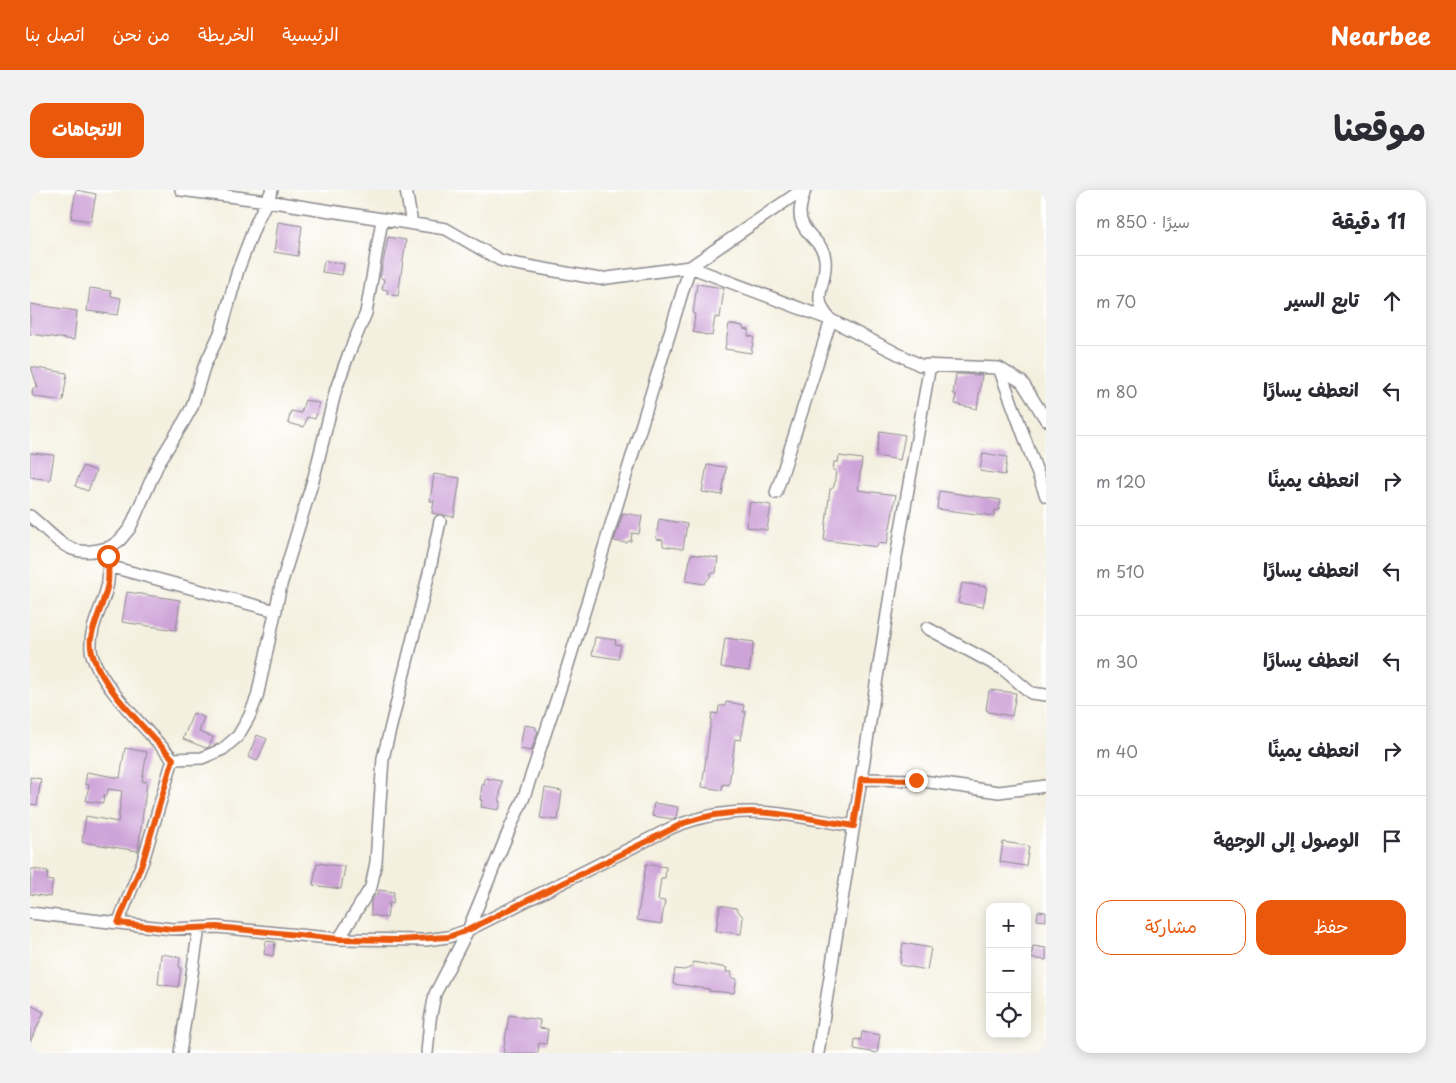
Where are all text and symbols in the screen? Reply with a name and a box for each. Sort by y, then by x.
text: Nearbee [1330,17,1431,53]
text: اتصل بنا [25,20,85,47]
text: من نحن [113,20,170,47]
text: الخريطة [198,20,254,47]
text: الرئيسية [282,20,339,47]
text: موقعنا [1333,100,1426,153]
button: الاتجاهات [30,103,144,158]
text: 11 دقيقة [1332,204,1406,236]
text: سيرًا · 850 m [1096,209,1190,233]
text: تابع السير [1285,285,1359,313]
icon: ahead [1378,287,1406,315]
text: 70 m [1096,289,1136,313]
text: انعطف يسارًا [1263,375,1359,403]
icon: left [1378,377,1406,405]
text: 80 m [1096,379,1137,403]
text: انعطف يمينًا [1268,465,1359,493]
icon: right [1378,467,1406,495]
text: 120 m [1096,469,1146,493]
route start [97,545,120,568]
text: انعطف يسارًا [1263,555,1359,583]
icon: left [1378,557,1406,585]
text: 510 m [1096,559,1145,583]
text: انعطف يسارًا [1263,645,1359,673]
icon: left [1378,647,1406,675]
text: 30 m [1096,649,1138,673]
text: انعطف يمينًا [1268,735,1359,763]
icon: right [1378,737,1406,765]
text: 40 m [1096,739,1138,763]
route end [905,769,928,792]
text: الوصول إلى الوجهة [1213,825,1359,853]
icon: arrive [1378,827,1406,855]
button: مشاركة [1096,900,1246,955]
button: حفظ [1256,900,1406,955]
map controls [986,903,1031,1038]
button: + [986,903,1031,948]
button: − [986,948,1031,993]
button: locate [986,993,1031,1038]

